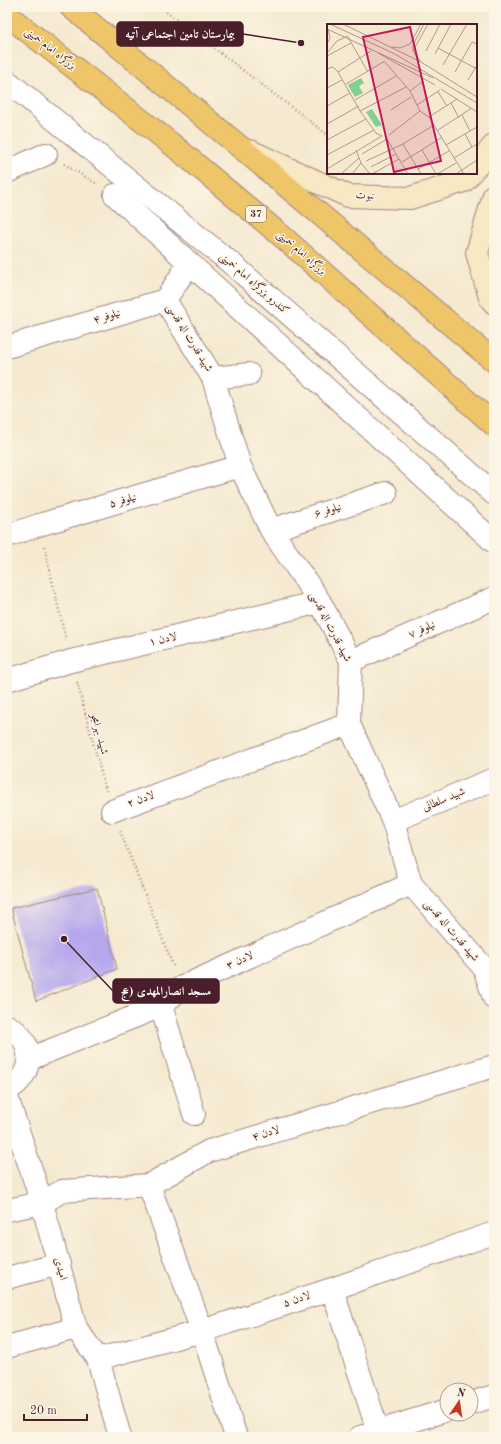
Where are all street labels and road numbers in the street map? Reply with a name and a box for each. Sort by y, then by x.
street label: بزرگراه امام خمینی [21,23,79,75]
street label: نبوت [355,190,375,202]
road number: 37 [246,206,266,222]
street label: بزرگراه امام خمینی [272,227,330,280]
street label: کندرو بزرگراه امام خمینی [215,249,293,319]
street label: شهید قدرت اله قدسی [163,302,214,375]
street label: نیلوفر ۴ [92,308,122,327]
street label: نیلوفر ۵ [108,492,138,511]
street label: نیلوفر ۶ [313,502,343,521]
street label: شهید قدرت اله قدسی [306,590,353,664]
street label: نیلوفر ۷ [407,619,437,642]
street label: لادن ۱ [148,632,178,648]
street label: شهید بهرامجو [87,711,110,756]
street label: شهید سلطانی [421,786,467,815]
street label: لادن ۲ [126,790,156,810]
street label: شهید قدرت اله قدسی [421,898,481,965]
street label: لادن ۳ [225,950,255,972]
street label: لادن ۴ [251,1125,281,1143]
street label: امیدی [52,1256,68,1282]
street label: لادن ۵ [282,1290,312,1310]

